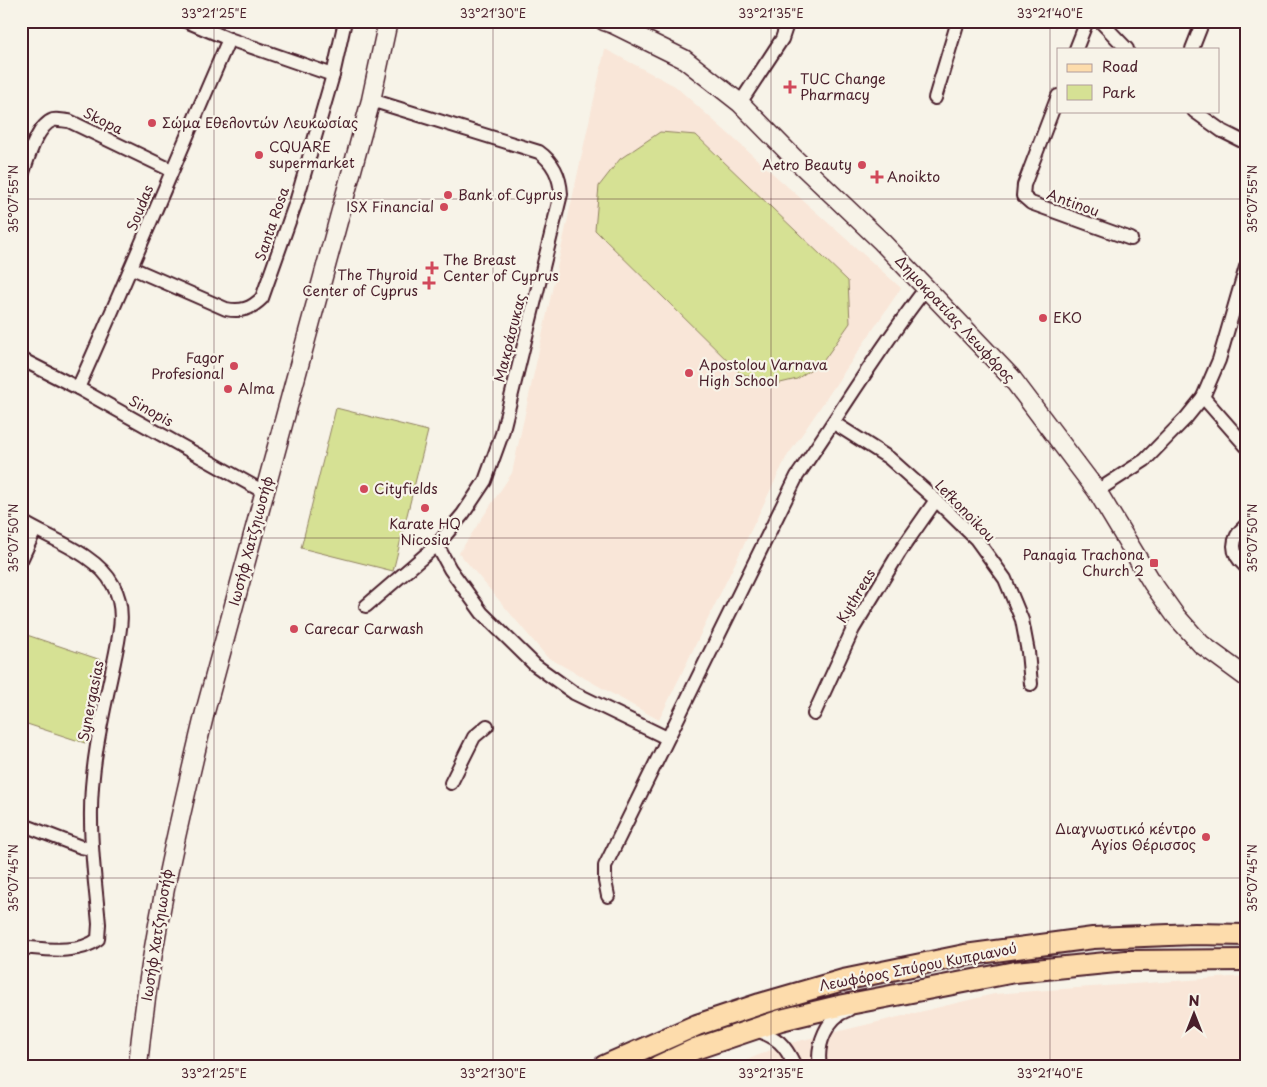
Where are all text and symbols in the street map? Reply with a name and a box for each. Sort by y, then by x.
text: 33°21'25"E [181,4,247,22]
text: 33°21'30"E [460,4,526,22]
text: 33°21'35"E [738,4,804,22]
text: 33°21'40"E [1017,4,1083,22]
legend [1057,48,1220,112]
text: Road [1102,54,1138,77]
place label: TUC Change Pharmacy [800,68,886,105]
text: Park [1102,80,1136,103]
marker: TUC Change Pharmacy [784,81,796,93]
street label: Skopa [80,102,127,139]
place label: Σώμα Εθελοντών Λευκωσίας [162,112,358,133]
marker: Σώμα Εθελοντών Λευκωσίας [146,117,158,129]
place label: CQUARE supermarket [269,136,355,173]
marker: CQUARE supermarket [253,149,265,161]
place label: Aetro Beauty [762,154,852,175]
marker: Aetro Beauty [856,159,868,171]
text: 35°07'55"N [4,165,22,233]
text: 35°07'55"N [1243,165,1261,233]
place label: Anoikto [887,166,940,187]
marker: Anoikto [871,171,883,183]
street label: Soudas [121,182,158,234]
street label: Antinou [1044,183,1102,222]
street label: Santa Rosa [249,184,294,264]
place label: Bank of Cyprus [458,184,563,205]
marker: Bank of Cyprus [442,189,454,201]
place label: ISX Financial [346,196,434,217]
marker: ISX Financial [438,201,450,213]
place label: The Breast Center of Cyprus [443,249,559,286]
street label: Δημοκρατίας Λεωφόρος [891,250,1020,387]
marker: The Breast Center of Cyprus [425,261,439,275]
place label: The Thyroid Center of Cyprus [302,264,418,301]
marker: The Thyroid Center of Cyprus [422,276,436,290]
street label: Μακράσυκας [488,291,531,384]
place label: EKO [1053,307,1082,328]
marker: EKO [1037,312,1049,324]
place label: Fagor Profesional [151,347,224,384]
place label: Apostolou Varnava High School [699,354,828,391]
marker: Fagor Profesional [228,360,240,372]
marker: Apostolou Varnava High School [683,367,695,379]
place label: Alma [238,378,275,399]
marker: Alma [222,383,234,395]
street label: Sinopis [125,390,177,431]
street label: Ιωσήφ Χατζηιωσήφ [223,474,278,608]
street label: Lefkonoikou [930,475,1000,546]
place label: Cityfields [374,478,438,499]
marker: Cityfields [358,483,370,495]
marker: Karate HQ Nicosia [419,502,431,514]
text: 35°07'50"N [4,504,22,572]
text: 35°07'50"N [1243,504,1261,572]
place label: Karate HQ Nicosia [389,513,461,550]
place label: Panagia Trachona Church 2 [1022,544,1144,581]
marker: Panagia Trachona Church 2 [1148,557,1160,569]
street label: Kythreas [831,565,880,627]
place label: Carecar Carwash [304,618,424,639]
marker: Carecar Carwash [288,623,300,635]
street label: Synergasias [72,659,109,743]
place label: Διαγνωστικό κέντρο Αγios Θέρισσος [1055,818,1196,855]
marker: Διαγνωστικό κέντρο Αγios Θέρισσος [1200,831,1212,843]
text: 35°07'45"N [4,844,22,912]
text: 35°07'45"N [1243,844,1261,912]
street label: Ιωσήφ Χατζηιωσήφ [136,867,177,1003]
street label: Λεωφόρος Σπύρου Κυπριανού [817,937,1019,996]
north arrow [1170,990,1220,1040]
text: N [1188,990,1200,1011]
text: 33°21'25"E [181,1064,247,1082]
text: 33°21'30"E [460,1064,526,1082]
text: 33°21'35"E [738,1064,804,1082]
text: 33°21'40"E [1017,1064,1083,1082]

